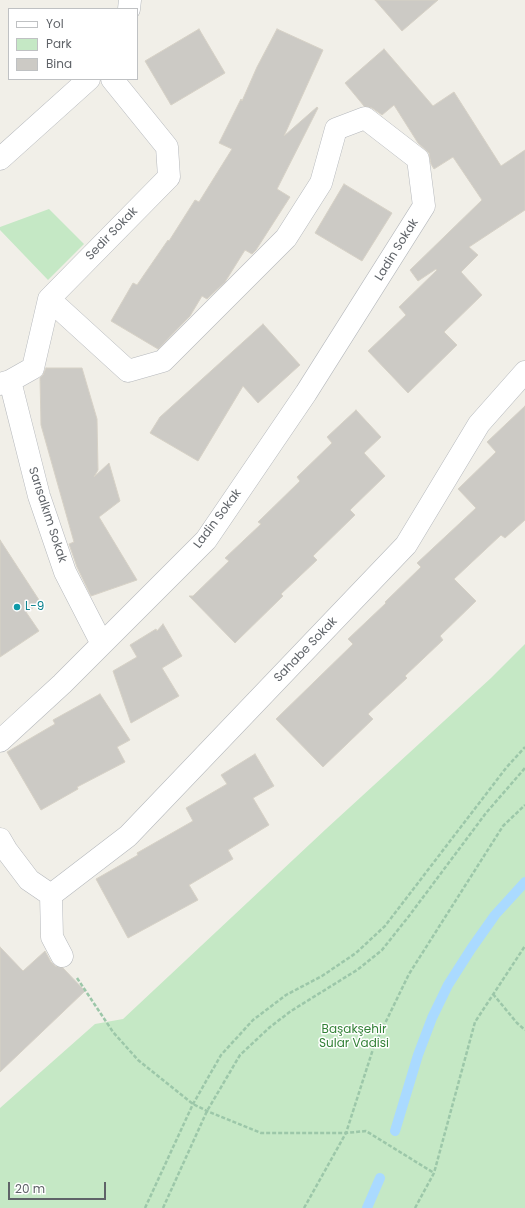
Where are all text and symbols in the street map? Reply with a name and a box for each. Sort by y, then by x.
legend [8,8,138,80]
text: Yol [46,15,64,32]
text: Park [46,35,72,52]
text: Bina [46,55,72,72]
street label: Sedir Sokak [83,204,141,264]
street label: Ladin Sokak [372,216,422,284]
street label: Sarısalkım Sokak [25,465,69,565]
street label: Ladin Sokak [191,487,245,551]
place label: L-9 [25,600,44,614]
marker: L-9 [12,602,22,612]
street label: Sahabe Sokak [271,614,341,686]
park label: Başakşehir Sular Vadisi [319,1023,389,1051]
scale bar [10,1174,108,1200]
text: 20 m [15,1180,45,1197]

